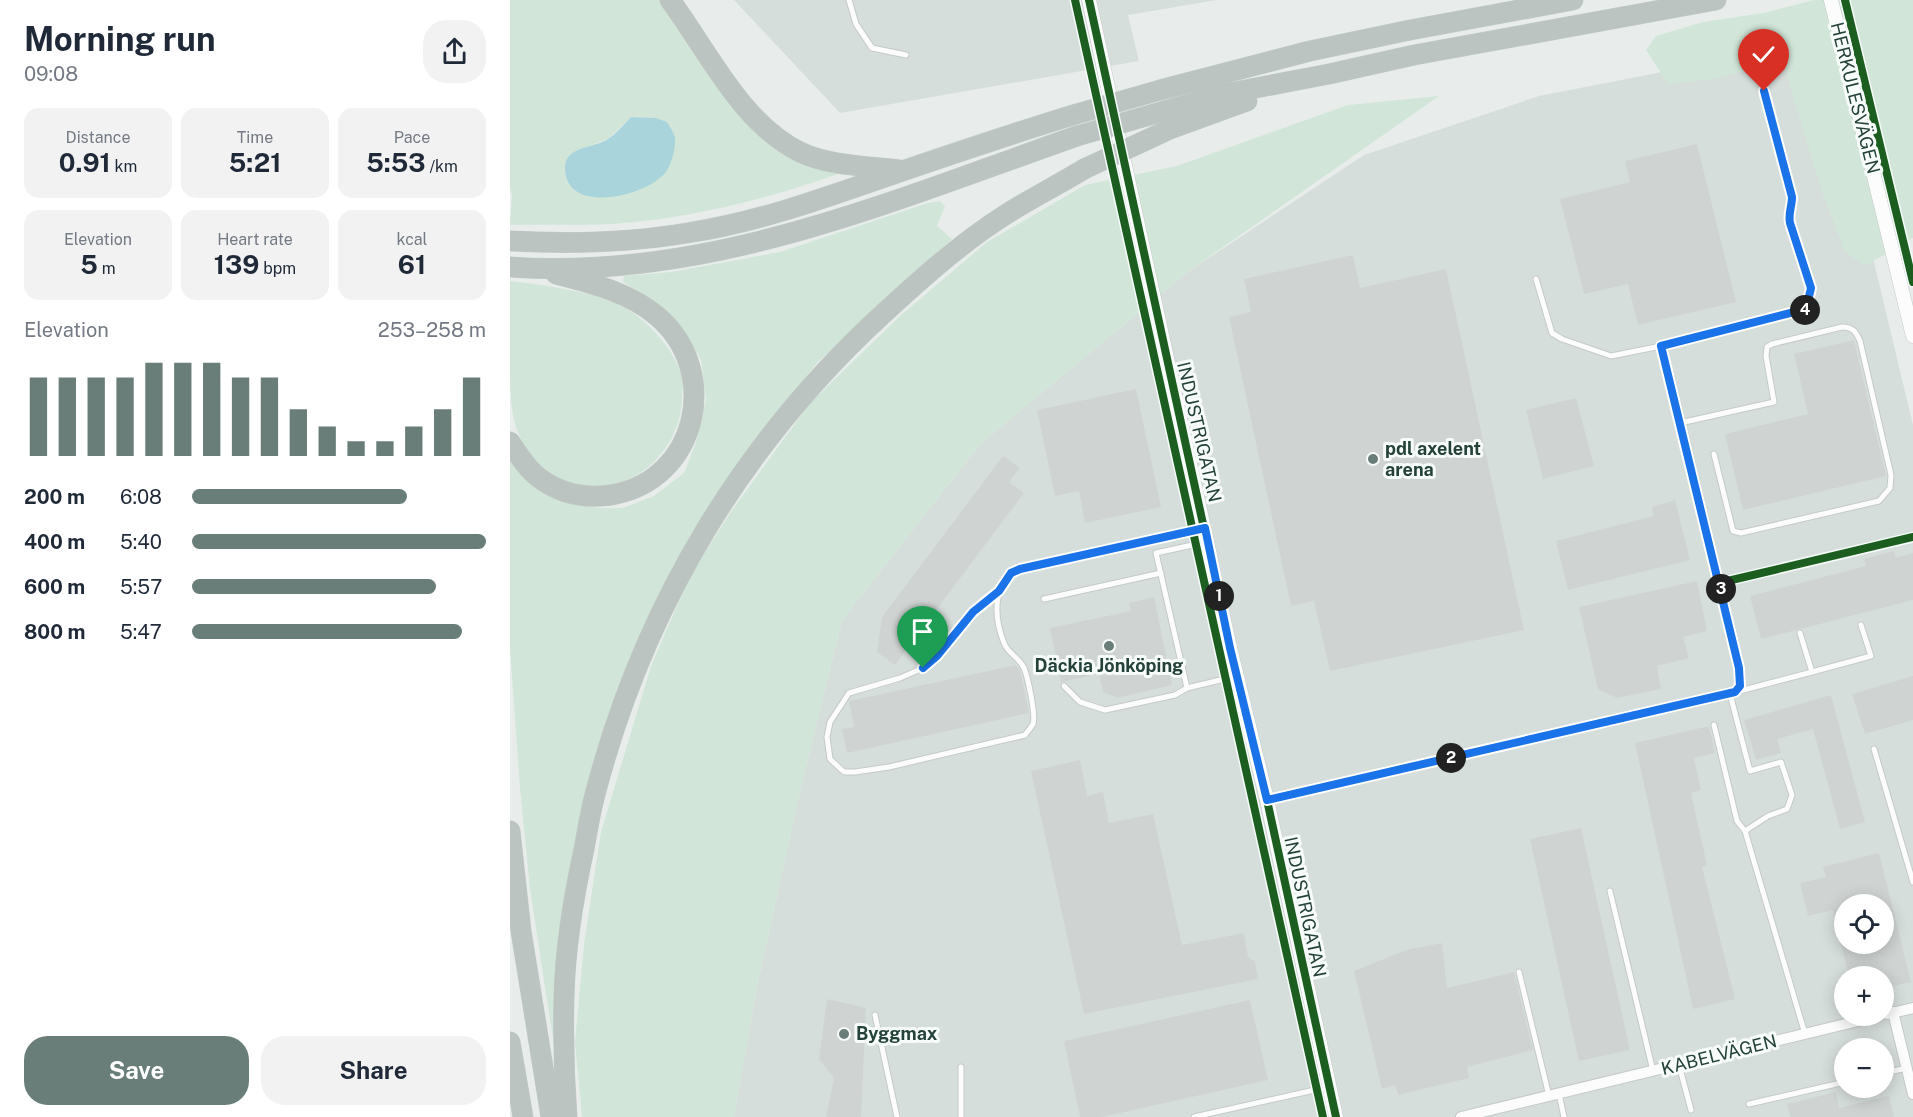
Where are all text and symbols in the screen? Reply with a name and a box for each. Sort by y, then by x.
text: Morning run [24,20,216,58]
button: share [423,20,486,83]
street label: HERKULESVÄGEN [1827,20,1885,176]
pin [1738,29,1789,91]
icon: check [1747,38,1780,71]
text: 09:08 [24,62,78,86]
text: Distance [66,128,130,147]
text: Time [237,128,273,147]
text: Pace [394,128,430,147]
text: 0.91 [59,147,111,178]
text: 5:21 [229,147,281,178]
text: 5:53 [366,147,426,178]
text: km [111,157,137,176]
text: /km [426,157,458,176]
text: Elevation [64,230,132,249]
text: Heart rate [217,230,293,249]
text: kcal [397,230,427,249]
text: 5 [80,249,98,280]
text: 139 [214,249,259,280]
text: 61 [398,249,426,280]
text: m [98,259,116,278]
text: bpm [259,259,296,278]
pin: 4 [1790,295,1820,325]
text: 4 [1800,300,1810,319]
text: Elevation [24,318,109,342]
text: 253–258 m [378,318,486,342]
street label: INDUSTRIGATAN [1173,360,1226,504]
place label: pdl axelent arena [1385,438,1481,480]
marker: pdl axelent arena [1366,452,1380,466]
text: 200 m [24,485,85,509]
text: 6:08 [120,485,162,509]
text: 400 m [24,530,85,554]
text: 5:40 [120,530,162,554]
pin: 3 [1706,574,1736,604]
text: 600 m [24,575,85,599]
text: 5:57 [120,575,162,599]
text: 3 [1716,579,1726,598]
pin: 1 [1204,581,1234,611]
text: 1 [1216,586,1222,605]
pin [897,606,948,668]
icon: arrive [906,615,939,648]
text: 800 m [24,620,86,644]
text: 5:47 [120,620,162,644]
marker: Däckia Jönköping [1102,639,1116,653]
place label: Däckia Jönköping [1035,655,1183,676]
pin: 2 [1436,743,1466,773]
text: 2 [1446,748,1456,767]
street label: INDUSTRIGATAN [1280,835,1331,979]
map controls [1834,894,1894,1098]
button: locate [1834,894,1894,954]
button: + [1834,966,1894,1026]
place label: Byggmax [856,1023,938,1044]
marker: Byggmax [837,1027,851,1041]
street label: KABELVÄGEN [1659,1029,1779,1079]
button: Save [24,1036,249,1105]
button: Share [261,1036,486,1105]
button: − [1834,1038,1894,1098]

